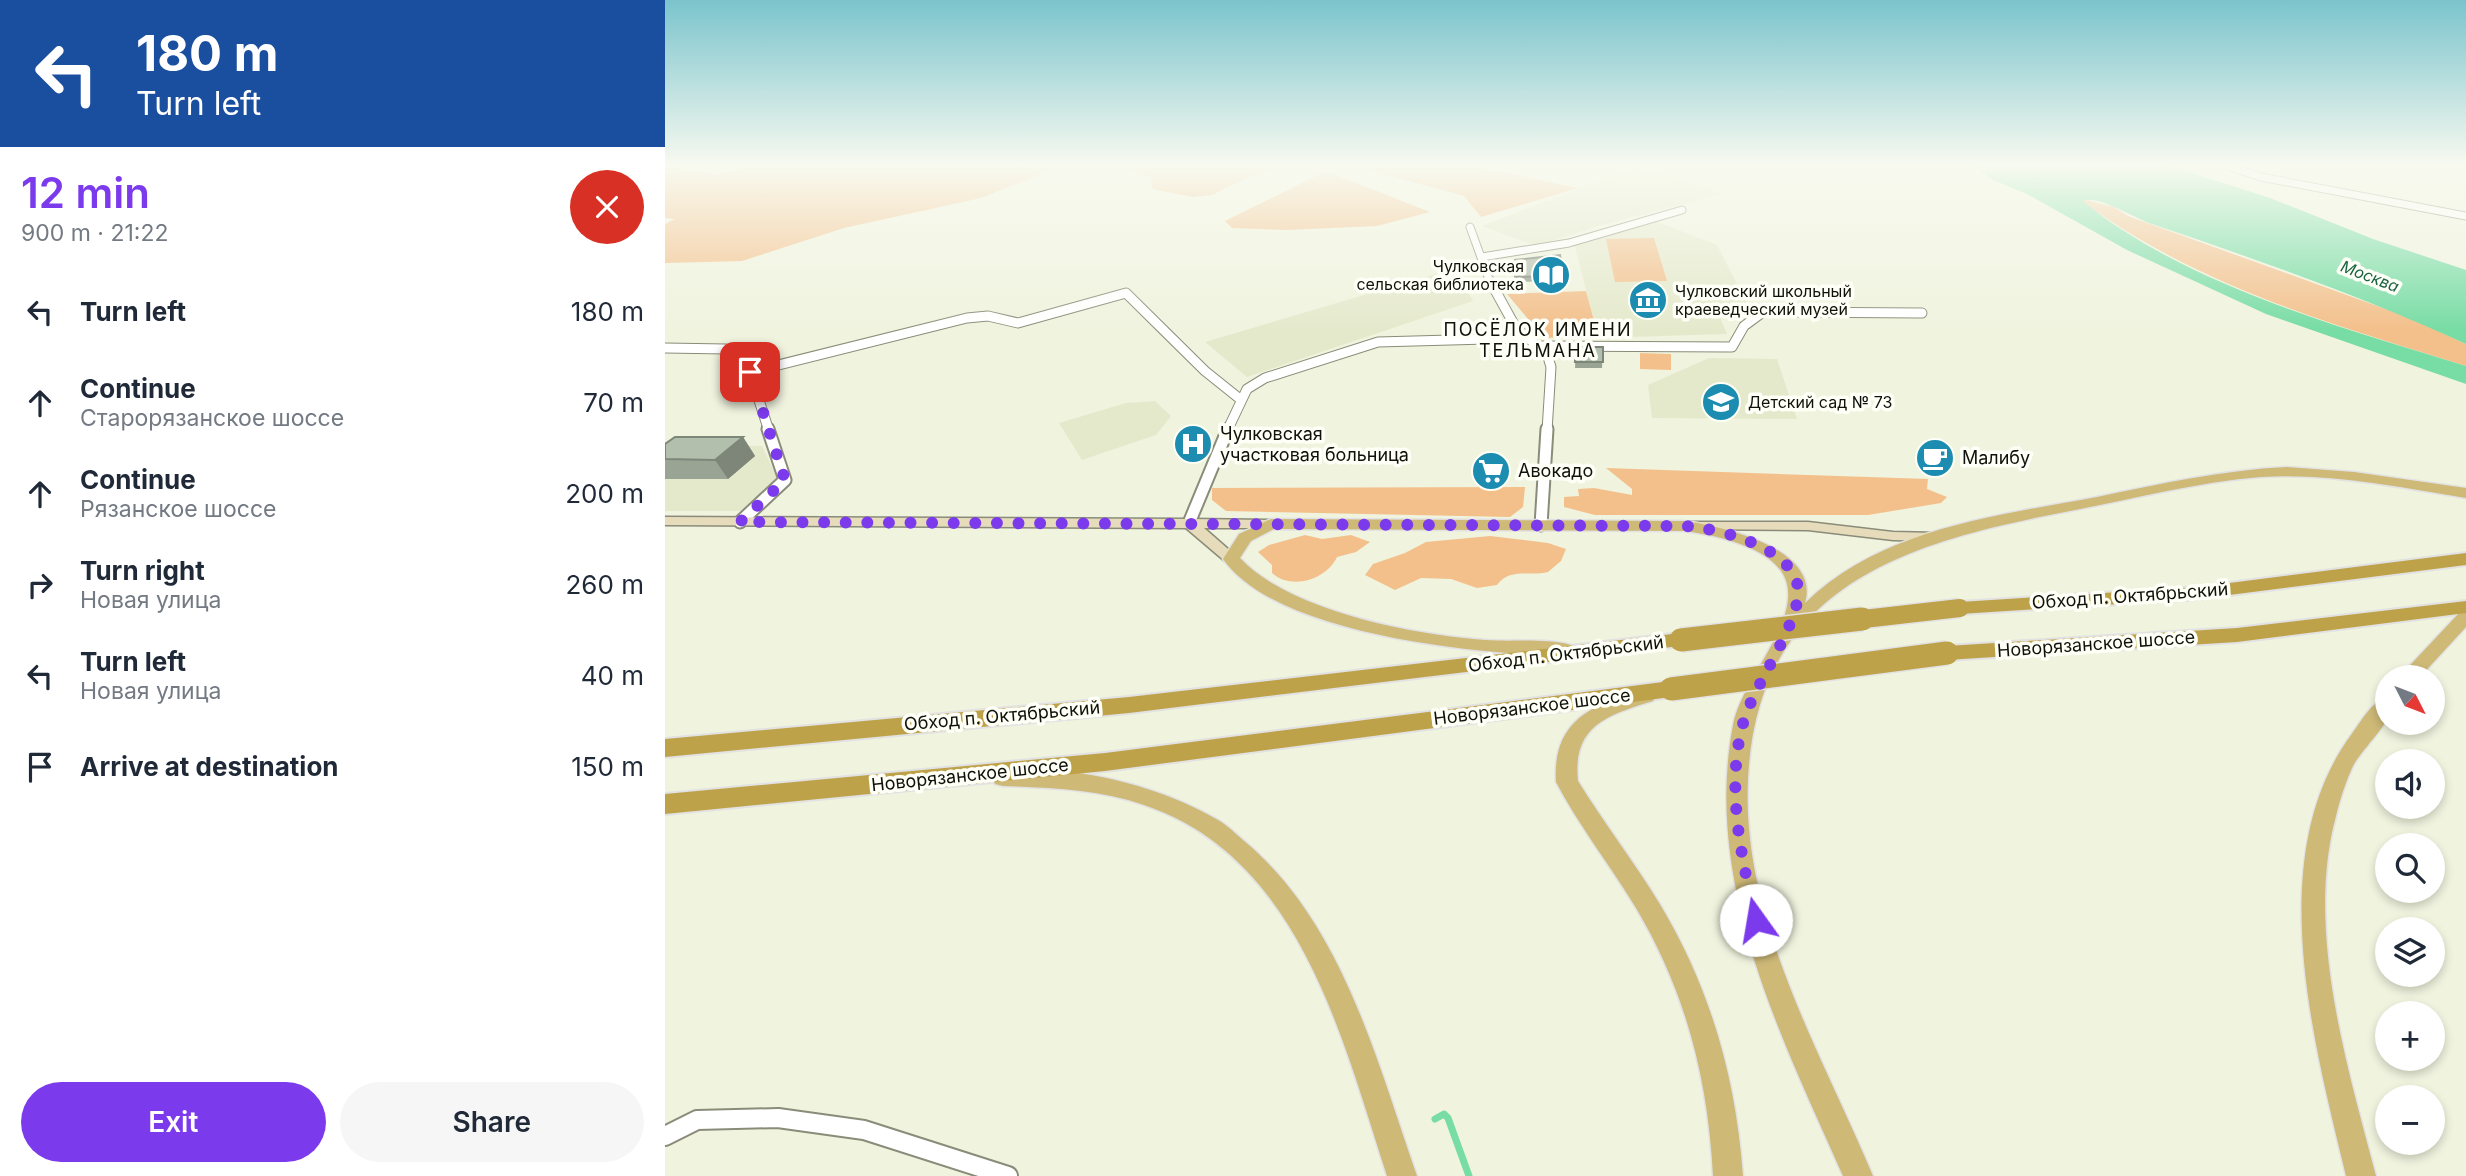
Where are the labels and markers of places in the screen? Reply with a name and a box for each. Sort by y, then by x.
library icon: Чулковская сельская библиотека [1530,254,1572,296]
place label: Чулковская сельская библиотека [1356,256,1524,294]
museum icon: Чулковский школьный краеведческий музей [1627,279,1669,321]
place label: Чулковский школьный краеведческий музей [1675,281,1852,319]
pin [720,342,780,402]
school or university icon: Детский сад № 73 [1700,381,1742,423]
place label: Детский сад № 73 [1748,392,1892,412]
hospital icon: Чулковская участковая больница [1172,423,1214,465]
place label: Чулковская участковая больница [1220,423,1409,465]
cafe icon: Малибу [1914,437,1956,479]
place label: Малибу [1962,447,2030,468]
supermarket icon: Авокадо [1470,450,1512,492]
place label: Авокадо [1518,460,1593,481]

